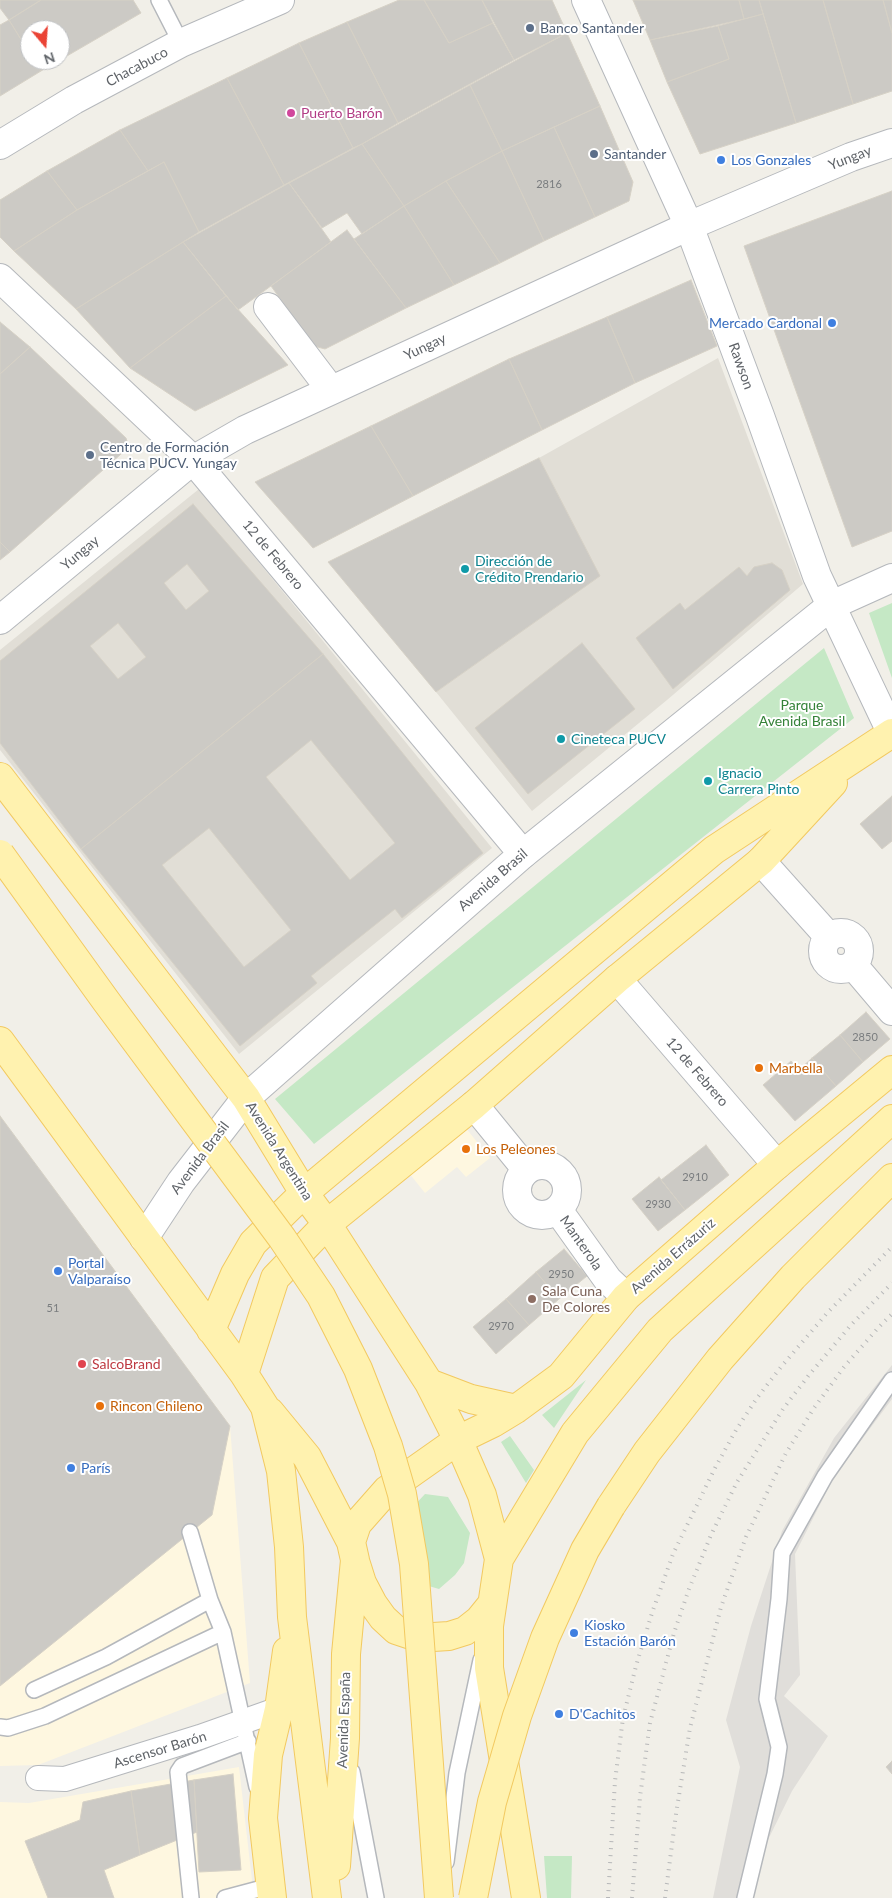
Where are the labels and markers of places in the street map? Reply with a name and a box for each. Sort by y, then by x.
place label: Banco Santander [540,20,644,36]
marker: Banco Santander [524,22,536,34]
place label: Puerto Barón [301,105,383,121]
marker: Puerto Barón [285,107,297,119]
place label: Santander [604,146,666,162]
marker: Santander [588,148,600,160]
place label: Los Gonzales [731,152,811,168]
marker: Los Gonzales [715,154,727,166]
place label: Mercado Cardonal [709,315,822,331]
marker: Mercado Cardonal [826,317,838,329]
place label: Centro de Formación Técnica PUCV. Yungay [100,439,237,472]
marker: Centro de Formación Técnica PUCV. Yungay [84,449,96,461]
place label: Dirección de Crédito Prendario [475,553,584,586]
marker: Dirección de Crédito Prendario [459,563,471,575]
place label: Cineteca PUCV [571,731,666,747]
marker: Cineteca PUCV [555,733,567,745]
place label: Ignacio Carrera Pinto [718,765,799,798]
marker: Ignacio Carrera Pinto [702,775,714,787]
place label: Marbella [769,1060,823,1076]
marker: Marbella [753,1062,765,1074]
place label: Los Peleones [476,1141,556,1157]
marker: Los Peleones [460,1143,472,1155]
place label: Portal Valparaíso [68,1255,131,1288]
marker: Portal Valparaíso [52,1265,64,1277]
place label: Sala Cuna De Colores [542,1283,610,1315]
marker: Sala Cuna De Colores [526,1293,538,1305]
place label: SalcoBrand [92,1356,161,1372]
marker: SalcoBrand [76,1358,88,1370]
place label: Rincon Chileno [110,1398,203,1414]
marker: Rincon Chileno [94,1400,106,1412]
place label: París [81,1460,111,1476]
marker: París [65,1462,77,1474]
place label: Kiosko Estación Barón [584,1617,676,1650]
marker: Kiosko Estación Barón [568,1627,580,1639]
place label: D'Cachitos [569,1706,636,1722]
marker: D'Cachitos [553,1708,565,1720]

